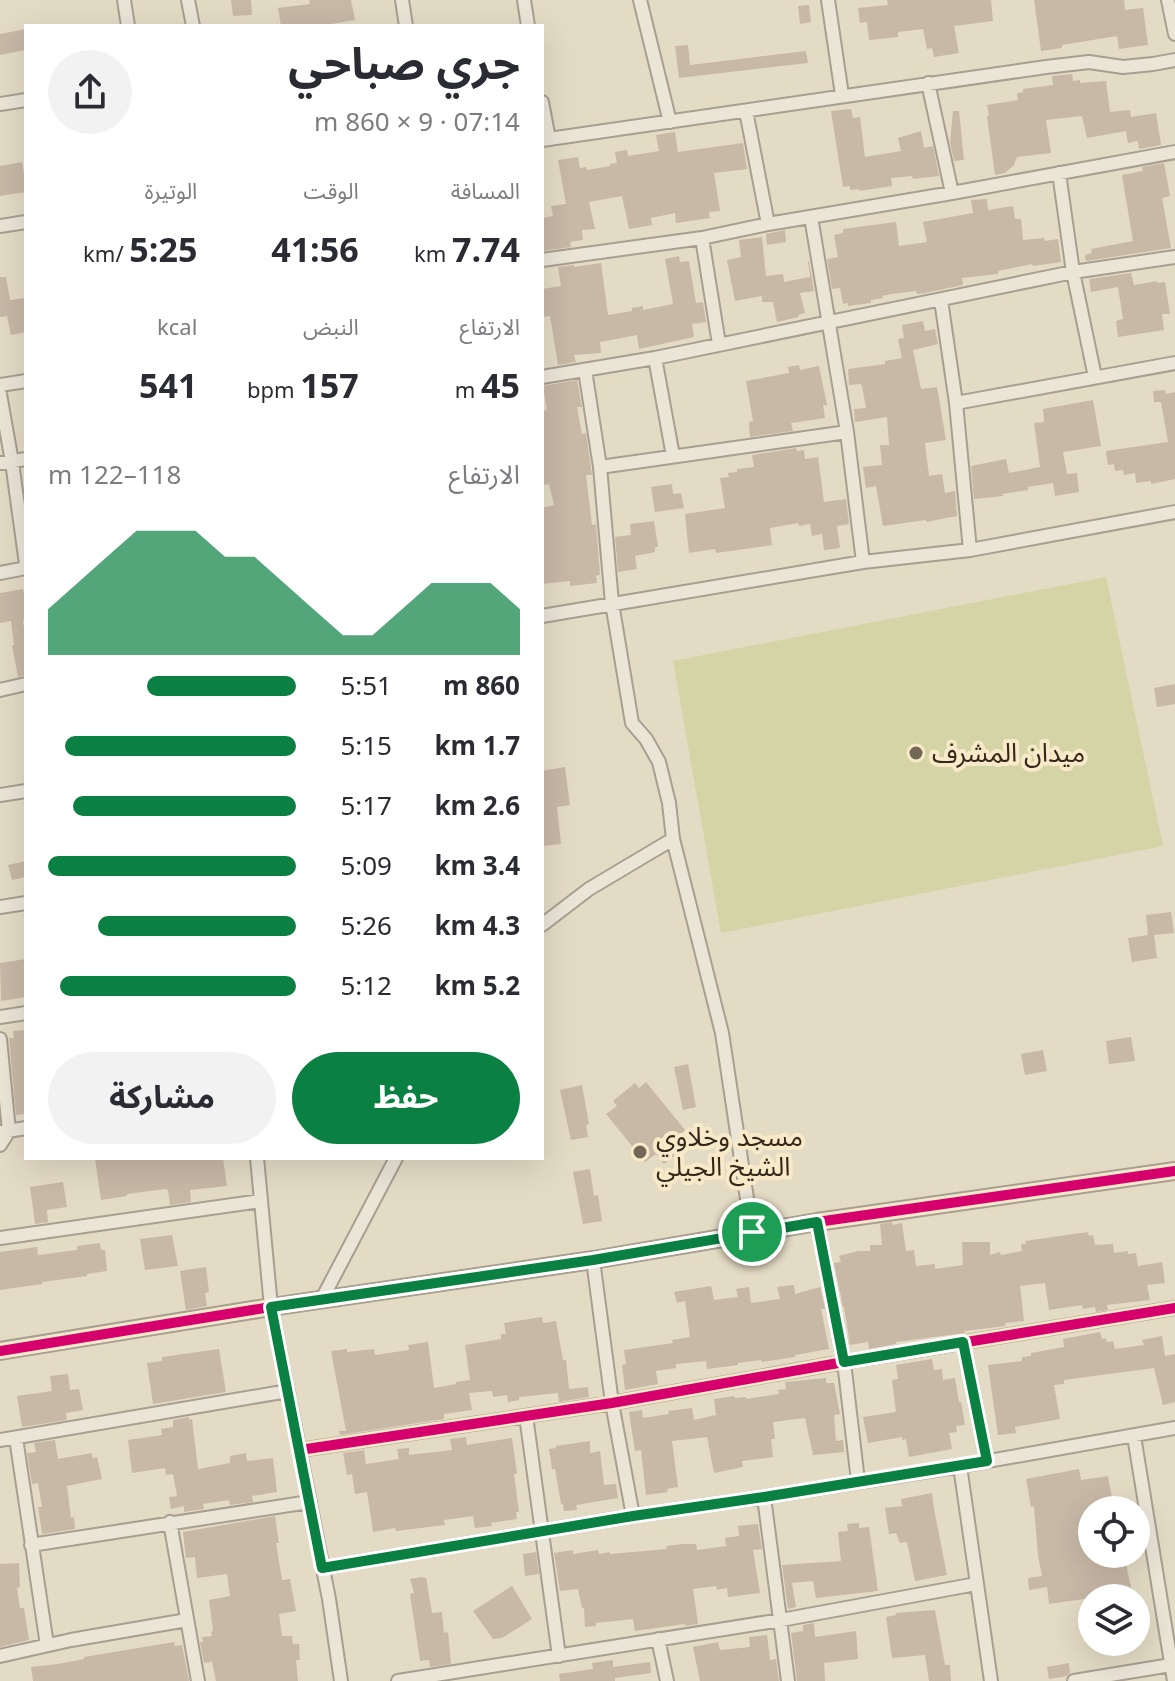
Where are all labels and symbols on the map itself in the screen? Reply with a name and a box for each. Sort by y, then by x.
place label: ميدان المشرف [932,726,1085,781]
marker: ميدان المشرف [907,744,925,762]
place label: مسجد وخلاوي الشيخ الجيلي [656,1110,803,1195]
marker: مسجد وخلاوي الشيخ الجيلي [631,1143,649,1161]
pin [718,1198,786,1266]

